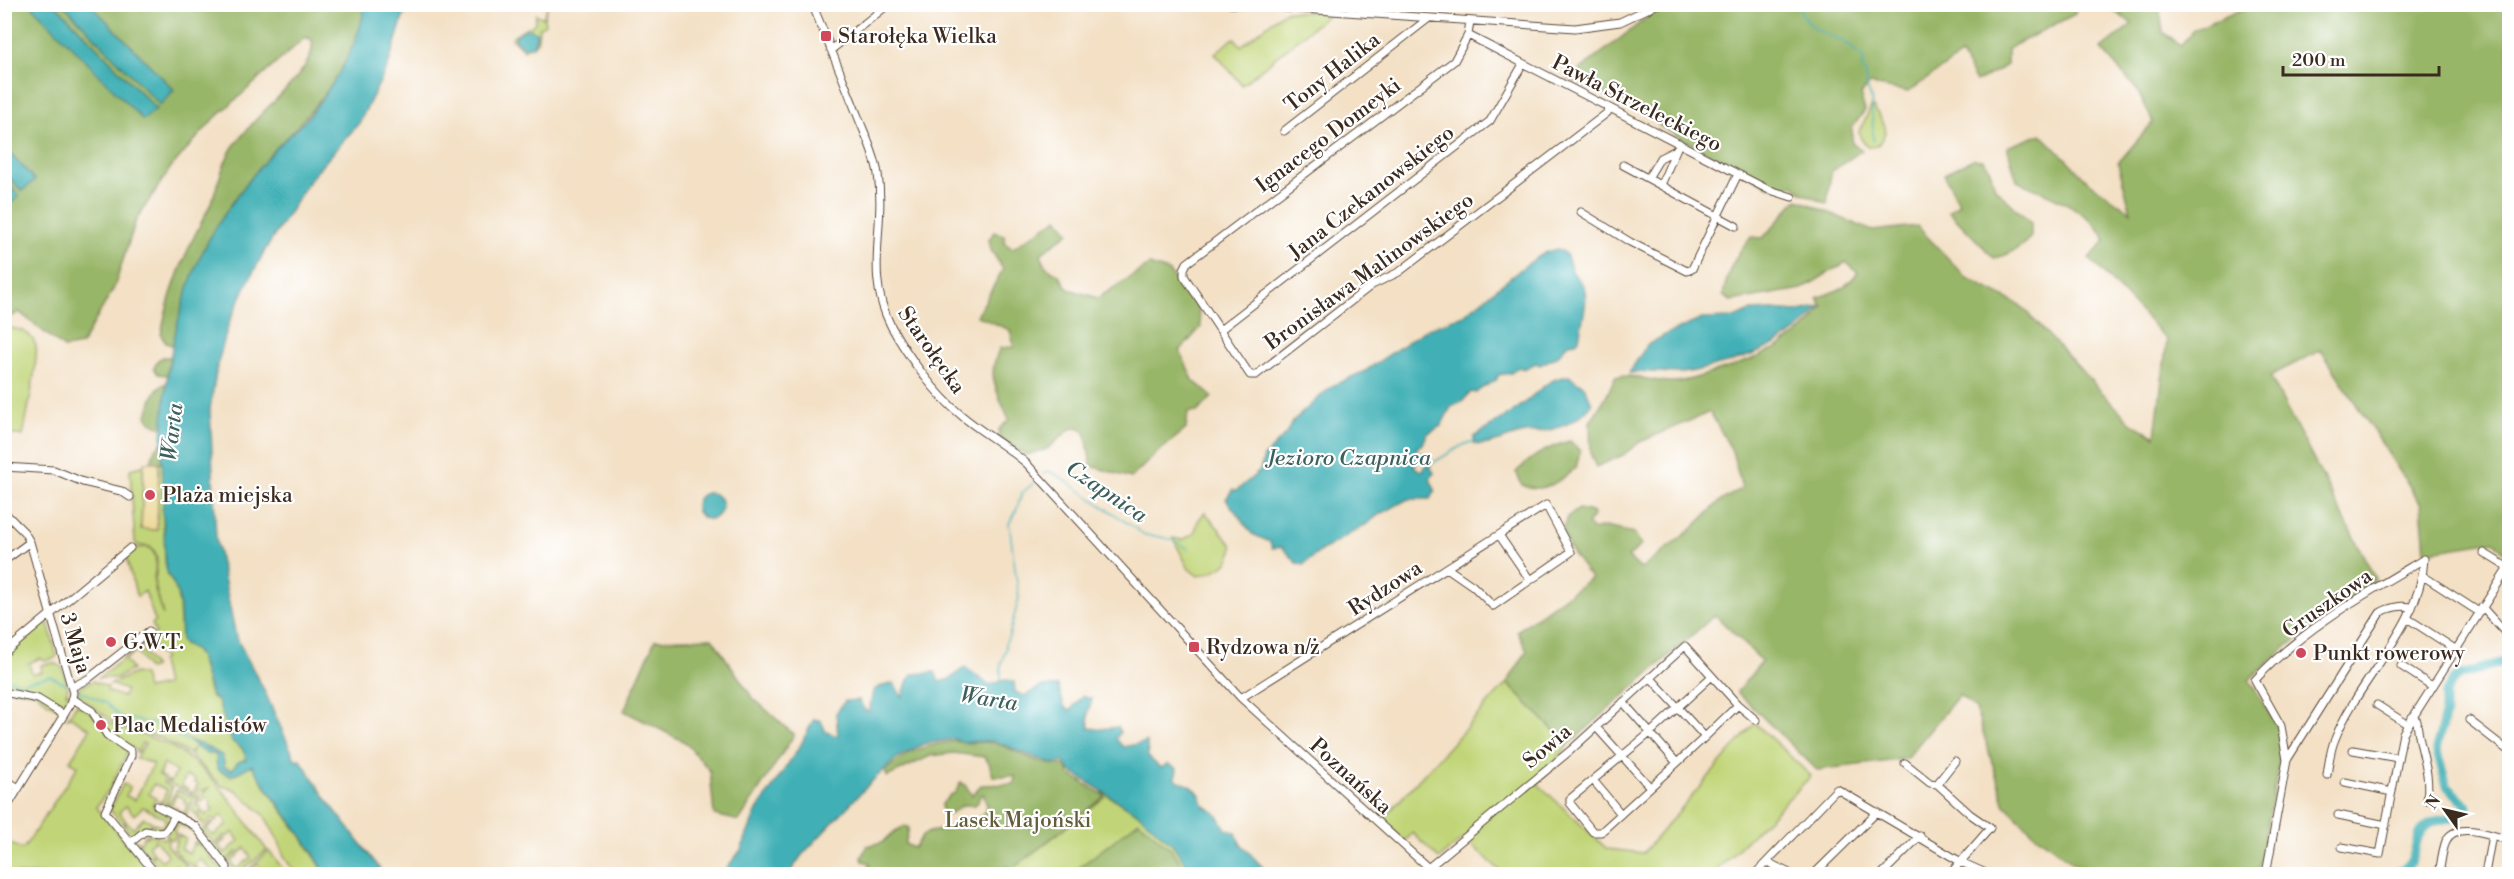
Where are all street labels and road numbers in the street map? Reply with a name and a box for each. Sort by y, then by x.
street label: Tony Halika [1280,27,1386,118]
street label: Pawła Strzeleckiego [1547,50,1726,158]
street label: Ignacego Domeyki [1251,73,1406,199]
street label: Jana Czekanowskiego [1283,120,1460,266]
street label: Bronisława Malinowskiego [1259,187,1479,357]
street label: Starołęcka [892,302,971,400]
street label: Rydzowa [1344,555,1428,622]
street label: Gruszkowa [2278,563,2378,644]
street label: 3 Maja [53,610,97,677]
street label: Sowia [1518,719,1578,775]
street label: Poznańska [1304,733,1397,821]

